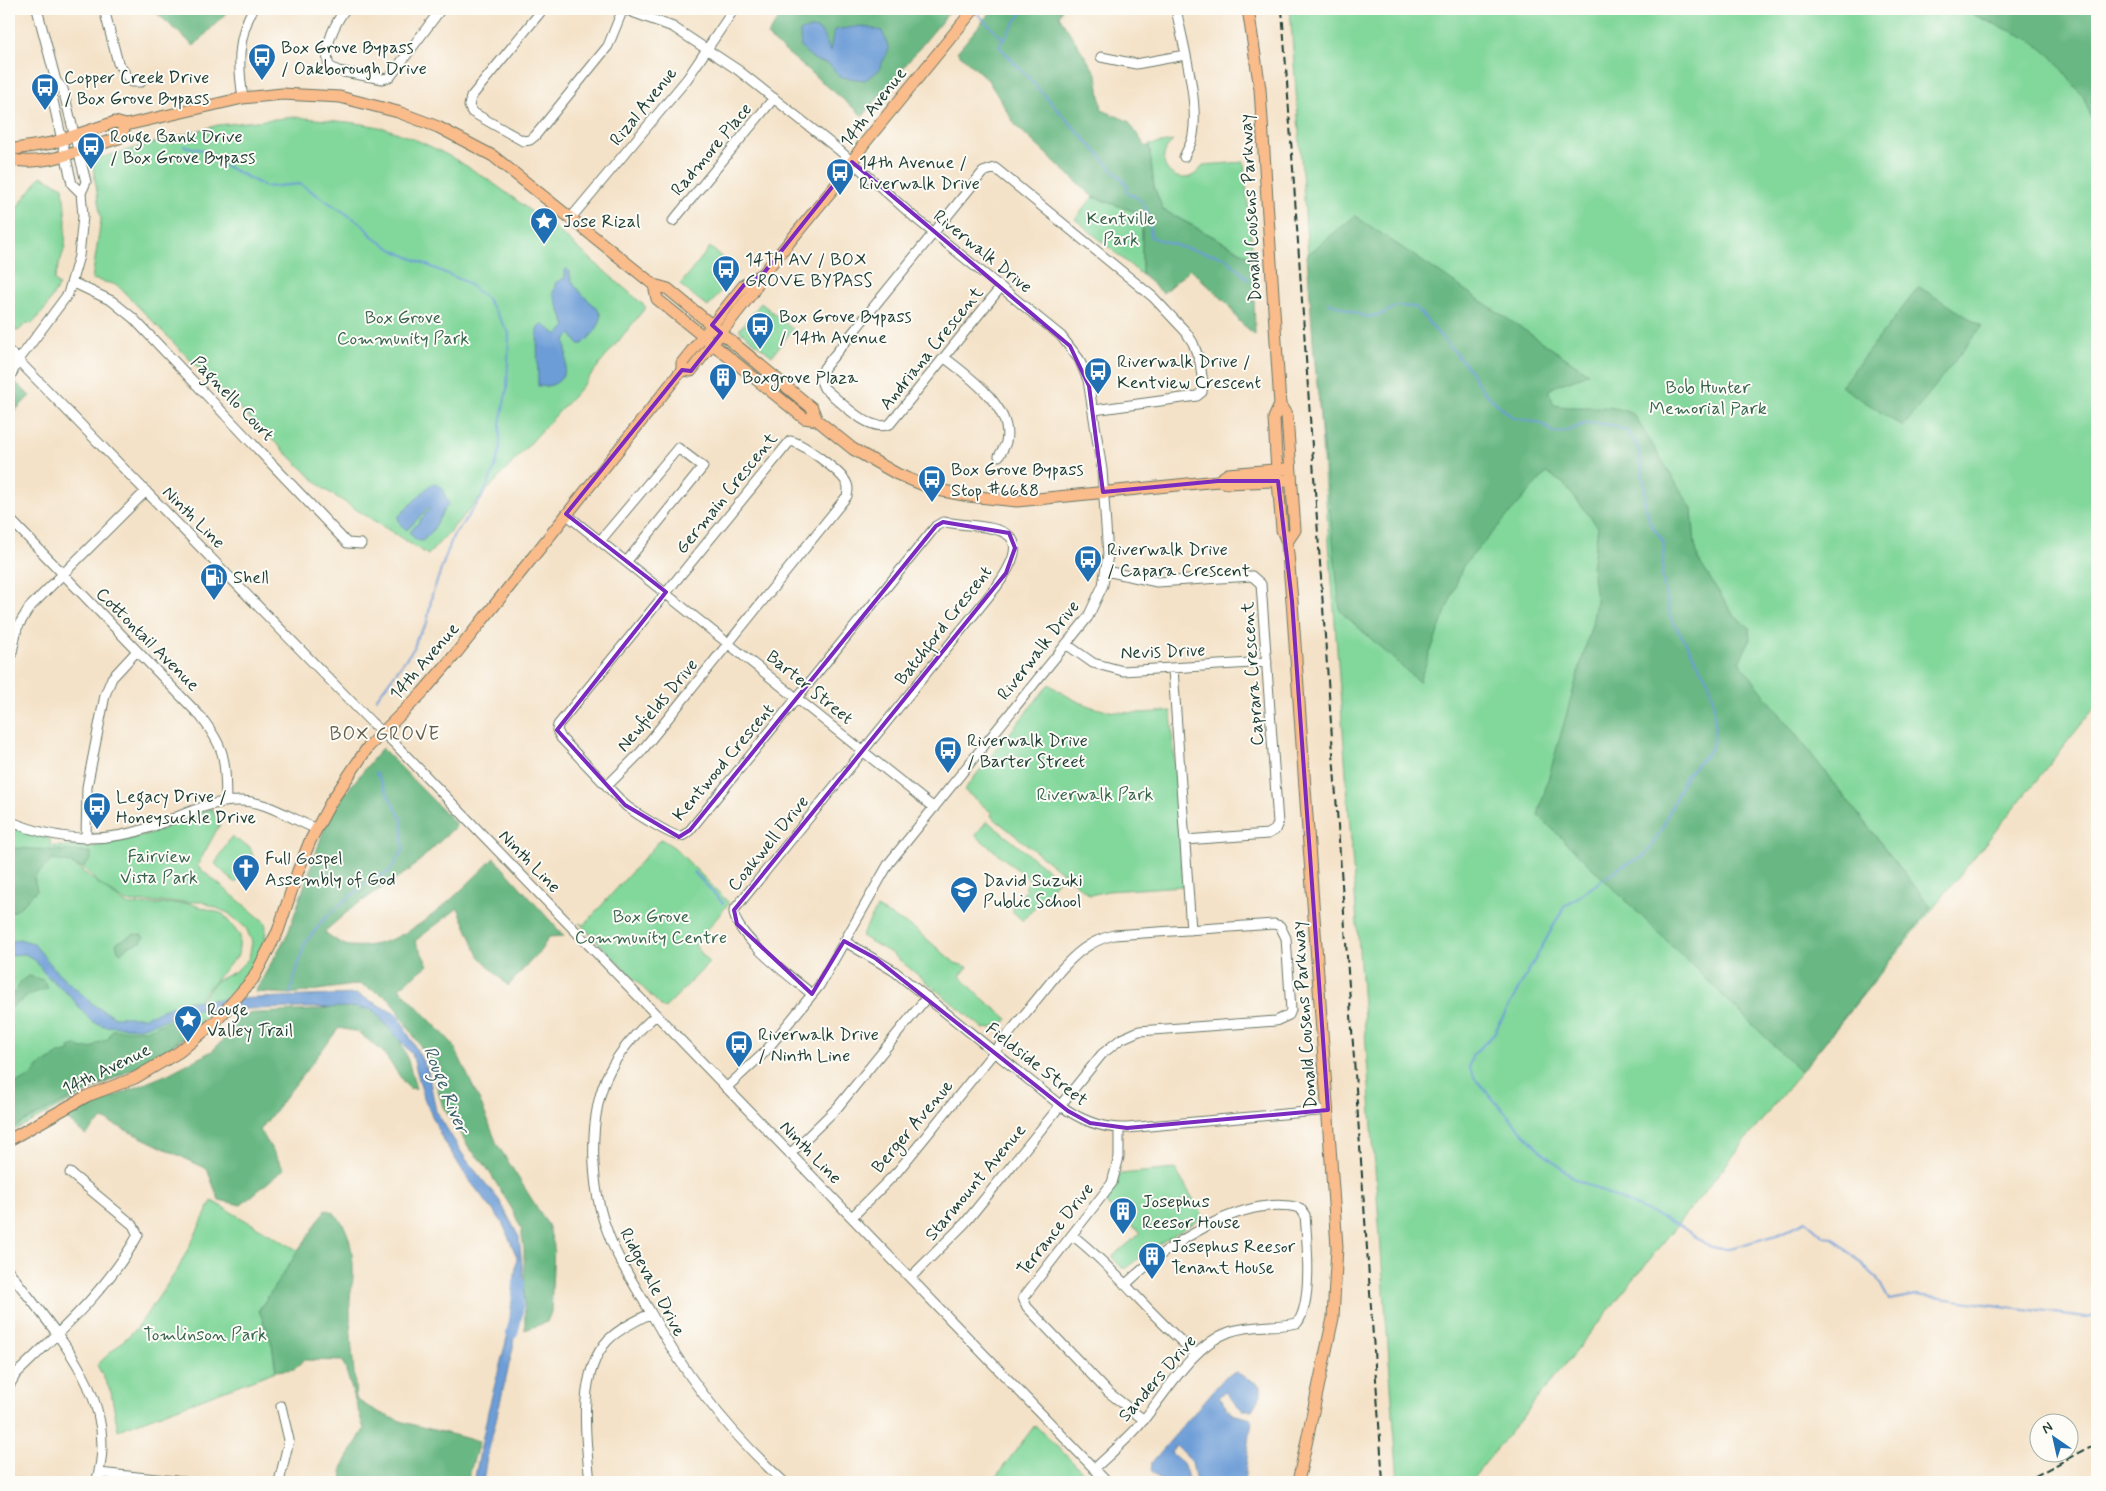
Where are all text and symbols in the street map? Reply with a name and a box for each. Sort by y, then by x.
place label: Box Grove Bypass / Oakborough Drive [281,36,427,81]
bus stop icon: Box Grove Bypass / Oakborough Drive [247,42,277,81]
street label: Rizal Avenue [605,62,683,151]
street label: 14th Avenue [835,63,913,153]
place label: Copper Creek Drive / Box Grove Bypass [64,66,209,111]
bus stop icon: Copper Creek Drive / Box Grove Bypass [30,72,60,111]
street label: Radmore Place [666,98,758,201]
street label: Donald Cousens Parkway [1234,113,1268,302]
place label: Rouge Bank Drive / Box Grove Bypass [110,125,255,170]
bus stop icon: Rouge Bank Drive / Box Grove Bypass [76,131,106,170]
place label: 14th Avenue / Riverwalk Drive [859,151,980,196]
bus stop icon: 14th Avenue / Riverwalk Drive [825,157,855,196]
street label: Riverwalk Drive [928,204,1037,299]
place icon: Jose Rizal [529,206,559,245]
park label: Kentville Park [1087,207,1156,252]
place label: Jose Rizal [563,210,640,234]
place label: 14TH AV / BOX GROVE BYPASS [745,248,873,293]
bus stop icon: 14TH AV / BOX GROVE BYPASS [711,254,741,293]
street label: Andriana Crescent [875,282,989,415]
place label: Box Grove Bypass / 14th Avenue [779,305,912,350]
park label: Box Grove Community Park [337,306,469,351]
bus stop icon: Box Grove Bypass / 14th Avenue [745,311,775,350]
place label: Riverwalk Drive / Kentview Crescent [1117,350,1261,395]
street label: Pagnello Court [184,351,279,448]
bus stop icon: Riverwalk Drive / Kentview Crescent [1083,356,1113,395]
building icon: Boxgrove Plaza [708,362,738,401]
place label: Boxgrove Plaza [742,366,858,391]
park label: Bob Hunter Memorial Park [1649,376,1767,421]
street label: Germain Crescent [670,427,784,559]
place label: Box Grove Bypass Stop #6688 [951,458,1084,503]
bus stop icon: Box Grove Bypass Stop #6688 [917,464,947,503]
street label: Ninth Line [157,481,230,554]
place label: Riverwalk Drive / Capara Crescent [1107,538,1250,583]
bus stop icon: Riverwalk Drive / Capara Crescent [1073,544,1103,583]
street label: Batchford Crescent [890,561,1000,692]
fuel station icon: Shell [199,562,229,601]
place label: Shell [233,566,269,590]
street label: Cottontail Avenue [90,582,205,697]
street label: Riverwalk Drive [992,596,1085,706]
street label: Caprara Crescent [1236,601,1270,747]
street label: 14th Avenue [384,618,465,706]
street label: Nevis Drive [1120,639,1206,665]
street label: Barter Street [761,645,858,731]
street label: Newfields Drive [612,654,704,757]
street label: Kentwood Crescent [667,699,780,827]
district label: BOX GROVE [330,722,440,747]
place label: Riverwalk Drive / Barter Street [967,729,1088,774]
bus stop icon: Riverwalk Drive / Barter Street [933,735,963,774]
park label: Riverwalk Park [1036,783,1154,807]
place label: Legacy Drive / Honeysuckle Drive [116,785,256,830]
bus stop icon: Legacy Drive / Honeysuckle Drive [82,791,112,830]
street label: Coakwell Drive [723,791,815,897]
street label: Ninth Line [493,825,566,899]
park label: Fairview Vista Park [120,845,198,890]
place label: Full Gospel Assembly of God [265,847,396,892]
church icon: Full Gospel Assembly of God [231,853,261,892]
place label: David Suzuki Public School [983,869,1083,914]
school or university icon: David Suzuki Public School [949,875,979,914]
park label: Box Grove Community Centre [575,905,727,950]
street label: Donald Cousens Parkway [1286,920,1324,1110]
place label: Rouge Valley Trail [207,998,293,1043]
place icon: Rouge Valley Trail [173,1004,203,1043]
street label: Fieldside Street [980,1017,1092,1112]
place label: Riverwalk Drive / Ninth Line [758,1023,879,1068]
bus stop icon: Riverwalk Drive / Ninth Line [724,1029,754,1068]
street label: 14th Avenue [58,1038,155,1102]
water label: Rouge River [415,1043,475,1140]
street label: Berger Avenue [866,1075,960,1179]
street label: Ninth Line [774,1116,847,1190]
street label: Starmount Avenue [920,1119,1032,1246]
street label: Terrance Drive [1012,1178,1100,1281]
place label: Josephus Reesor House [1142,1190,1240,1235]
building icon: Josephus Reesor House [1108,1196,1138,1235]
street label: Ridgevale Drive [613,1224,691,1341]
place label: Josephus Reesor Tenant House [1171,1235,1296,1280]
building icon: Josephus Reesor Tenant House [1137,1241,1167,1280]
park label: Tomlinson Park [143,1323,267,1347]
street label: Sanders Drive [1113,1330,1202,1427]
north arrow [2028,1414,2078,1464]
text: N [2038,1418,2056,1438]

